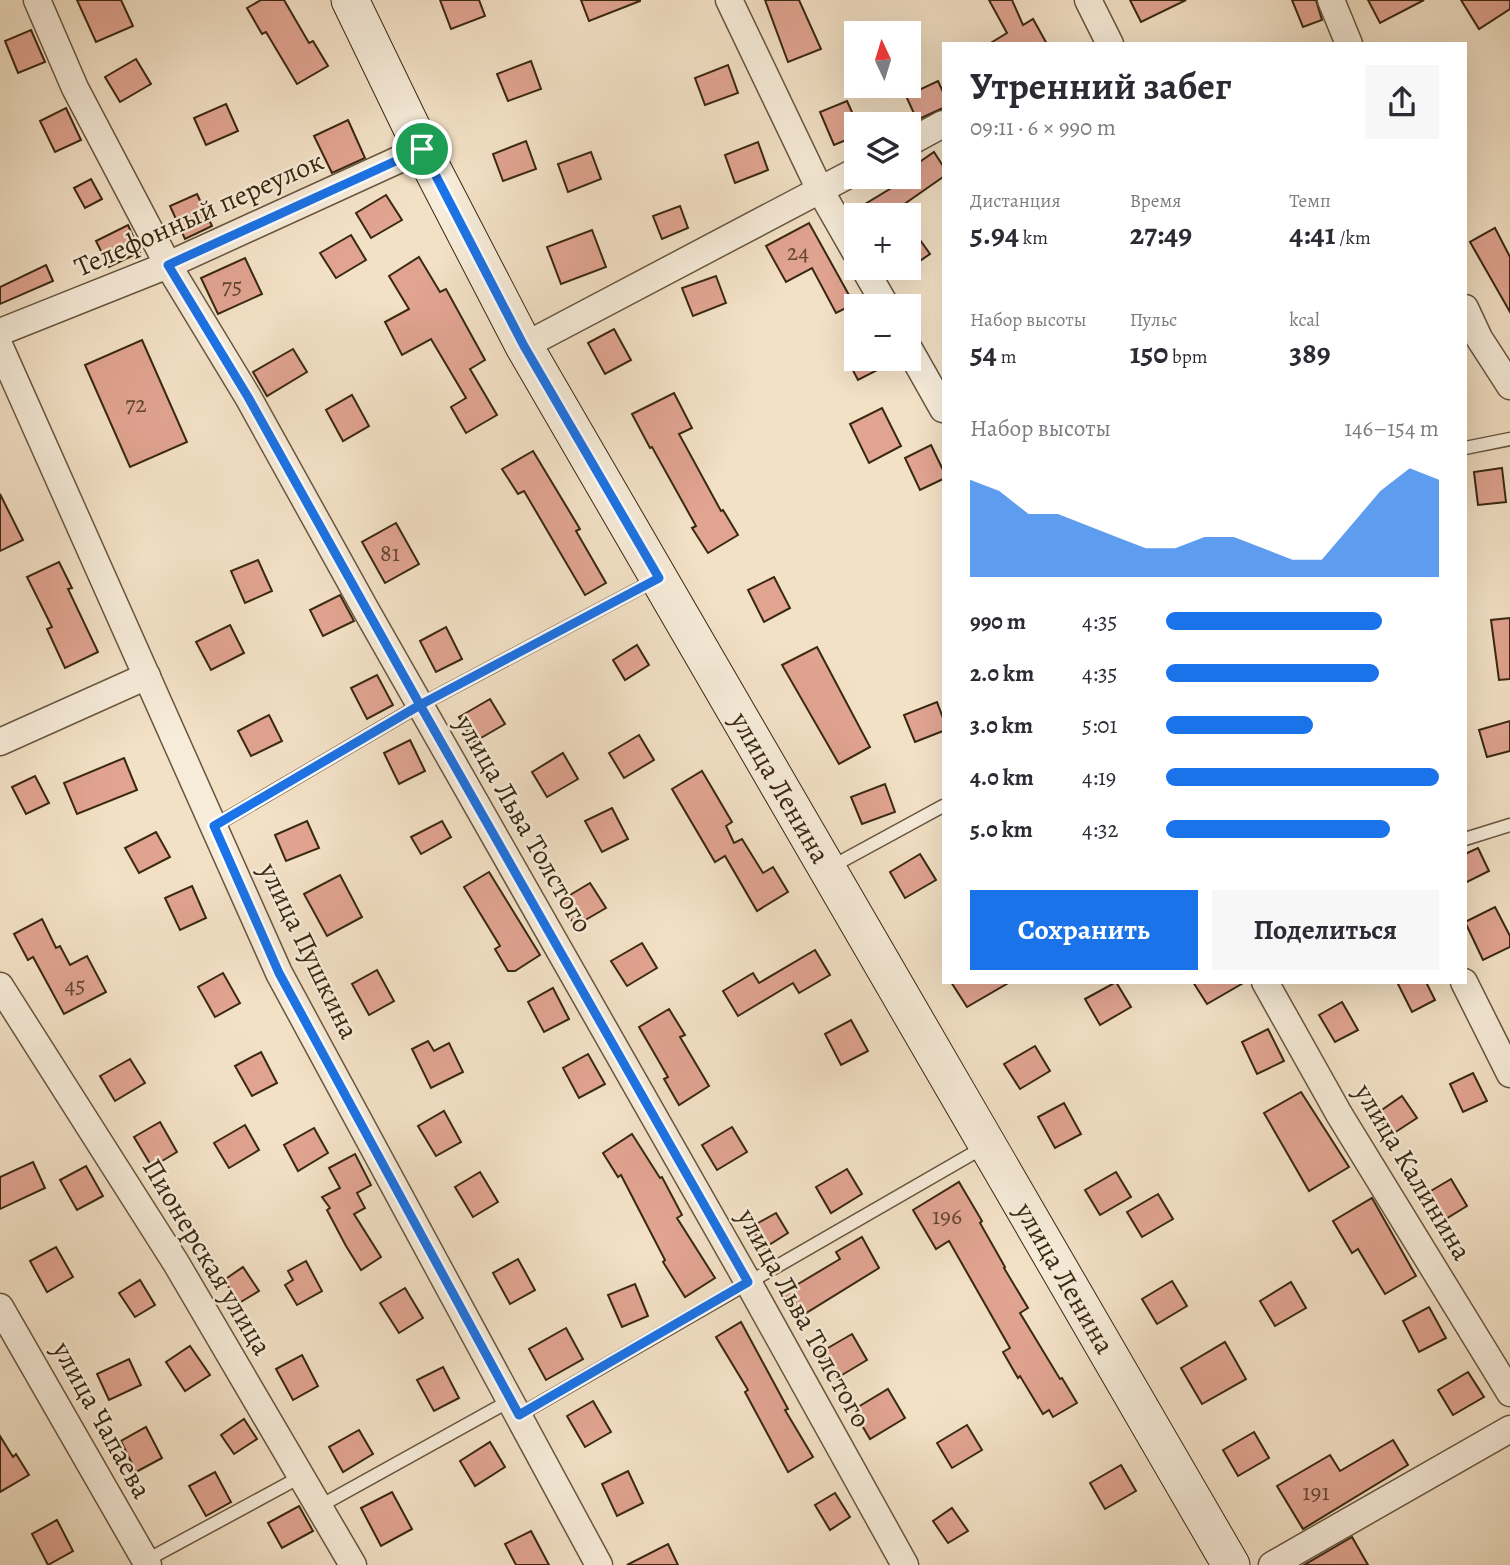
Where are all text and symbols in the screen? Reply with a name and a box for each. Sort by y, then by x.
north arrow [844,21,920,98]
map controls [844,21,921,371]
text: Утренний забег [970,60,1231,112]
button: share [1365,65,1439,139]
button: layers [844,112,921,189]
text: 09:11 · 6 × 990 m [970,112,1116,143]
pin [392,119,452,179]
icon: arrive [403,130,441,168]
street label: Телефонный переулок [68,142,330,286]
text: Дистанция [970,188,1061,214]
text: Время [1130,188,1181,214]
text: Темп [1289,188,1331,214]
button: + [844,203,921,280]
text: 5.94 [970,214,1019,254]
text: 27:49 [1130,214,1192,254]
text: 4:41 [1289,214,1335,254]
text: km [1019,225,1048,251]
text: /km [1335,225,1371,251]
house number: 24 [787,236,809,268]
house number: 75 [222,270,242,302]
button: − [844,294,921,371]
text: Набор высоты [970,307,1086,333]
text: Пульс [1130,307,1177,333]
text: kcal [1289,307,1320,333]
text: 54 [970,333,997,373]
text: 150 [1130,333,1168,373]
text: 389 [1289,333,1331,373]
text: m [997,344,1017,370]
text: bpm [1168,344,1208,370]
house number: 72 [125,388,147,420]
text: Набор высоты [970,413,1111,444]
text: 146–154 m [1344,413,1439,444]
house number: 81 [380,537,400,569]
text: 990 m [970,606,1026,637]
text: 4:35 [1082,606,1117,637]
text: 2.0 km [970,658,1034,689]
text: 4:35 [1082,658,1117,689]
street label: улица Ленина [721,704,839,871]
street label: улица Льва Толстого [446,707,602,940]
text: 3.0 km [970,710,1033,741]
text: 5:01 [1082,710,1118,741]
text: 4.0 km [970,762,1034,793]
text: 4:19 [1082,762,1116,793]
text: 5.0 km [970,814,1033,845]
text: 4:32 [1082,814,1118,845]
street label: улица Пушкина [249,856,368,1046]
button: Сохранить [970,890,1198,970]
button: Поделиться [1212,890,1439,970]
house number: 45 [64,969,86,1001]
street label: улица Калинина [1345,1076,1481,1267]
street label: Пионерская улица [133,1151,281,1363]
street label: улица Ленина [1005,1195,1124,1361]
house number: 196 [932,1200,962,1232]
street label: улица Льва Толстого [727,1201,880,1434]
street label: улица Чапаева [43,1334,161,1505]
house number: 191 [1302,1476,1330,1508]

